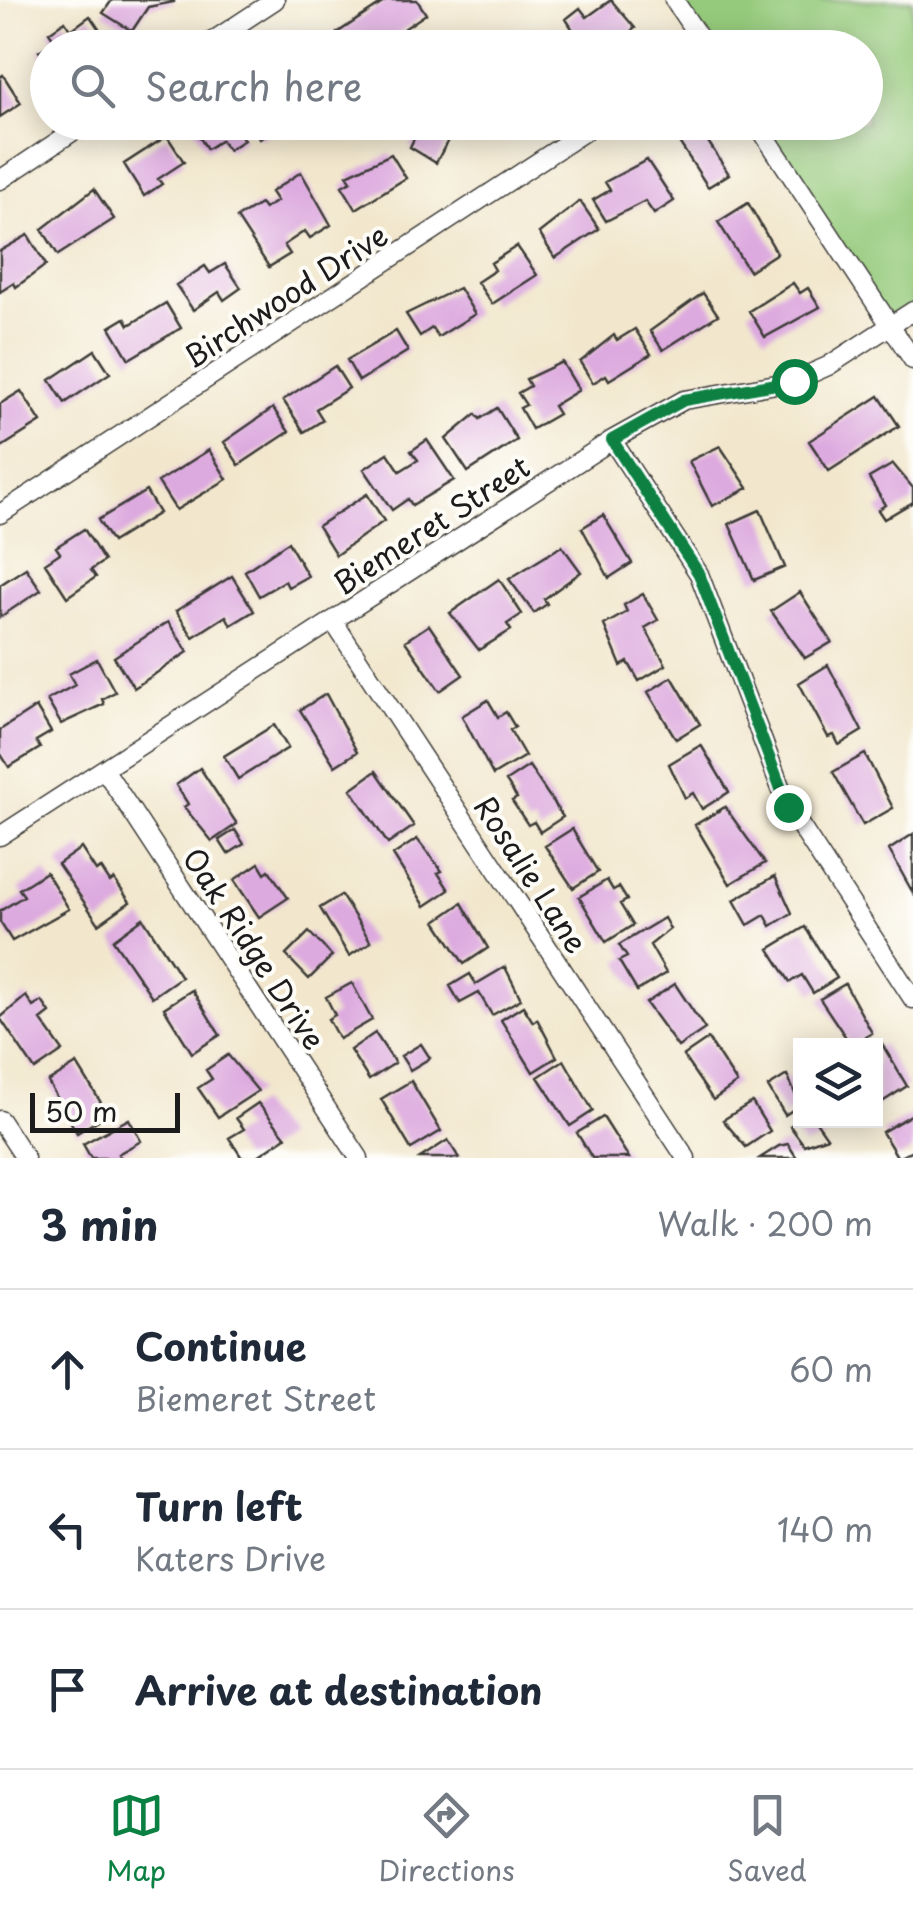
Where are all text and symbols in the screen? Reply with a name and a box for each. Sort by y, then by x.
search box [30,30,883,140]
text: Search here [145,57,362,114]
icon: search [65,58,120,113]
street label: Birchwood Drive [174,212,396,378]
route start [772,359,818,405]
street label: Biemeret Street [324,444,538,604]
route end [766,785,812,831]
street label: Rosalie Lane [464,786,600,962]
street label: Oak Ridge Drive [173,838,337,1058]
map controls [793,1038,883,1128]
button: layers [793,1038,883,1128]
scale bar [30,1088,180,1132]
text: 50 m [45,1089,118,1132]
text: 3 min [40,1192,158,1255]
text: Walk · 200 m [658,1199,873,1247]
text: Continue [135,1317,306,1374]
icon: ahead [40,1342,95,1397]
text: 60 m [789,1345,873,1393]
text: Biemeret Street [135,1374,376,1422]
text: Turn left [135,1477,303,1534]
icon: left [40,1502,95,1557]
text: 140 m [777,1505,873,1553]
text: Katers Drive [135,1534,326,1582]
text: Arrive at destination [135,1661,543,1718]
icon: arrive [40,1662,95,1717]
tab: Map [106,1788,166,1891]
tab: Directions [379,1788,515,1891]
tab: Saved [727,1788,807,1891]

